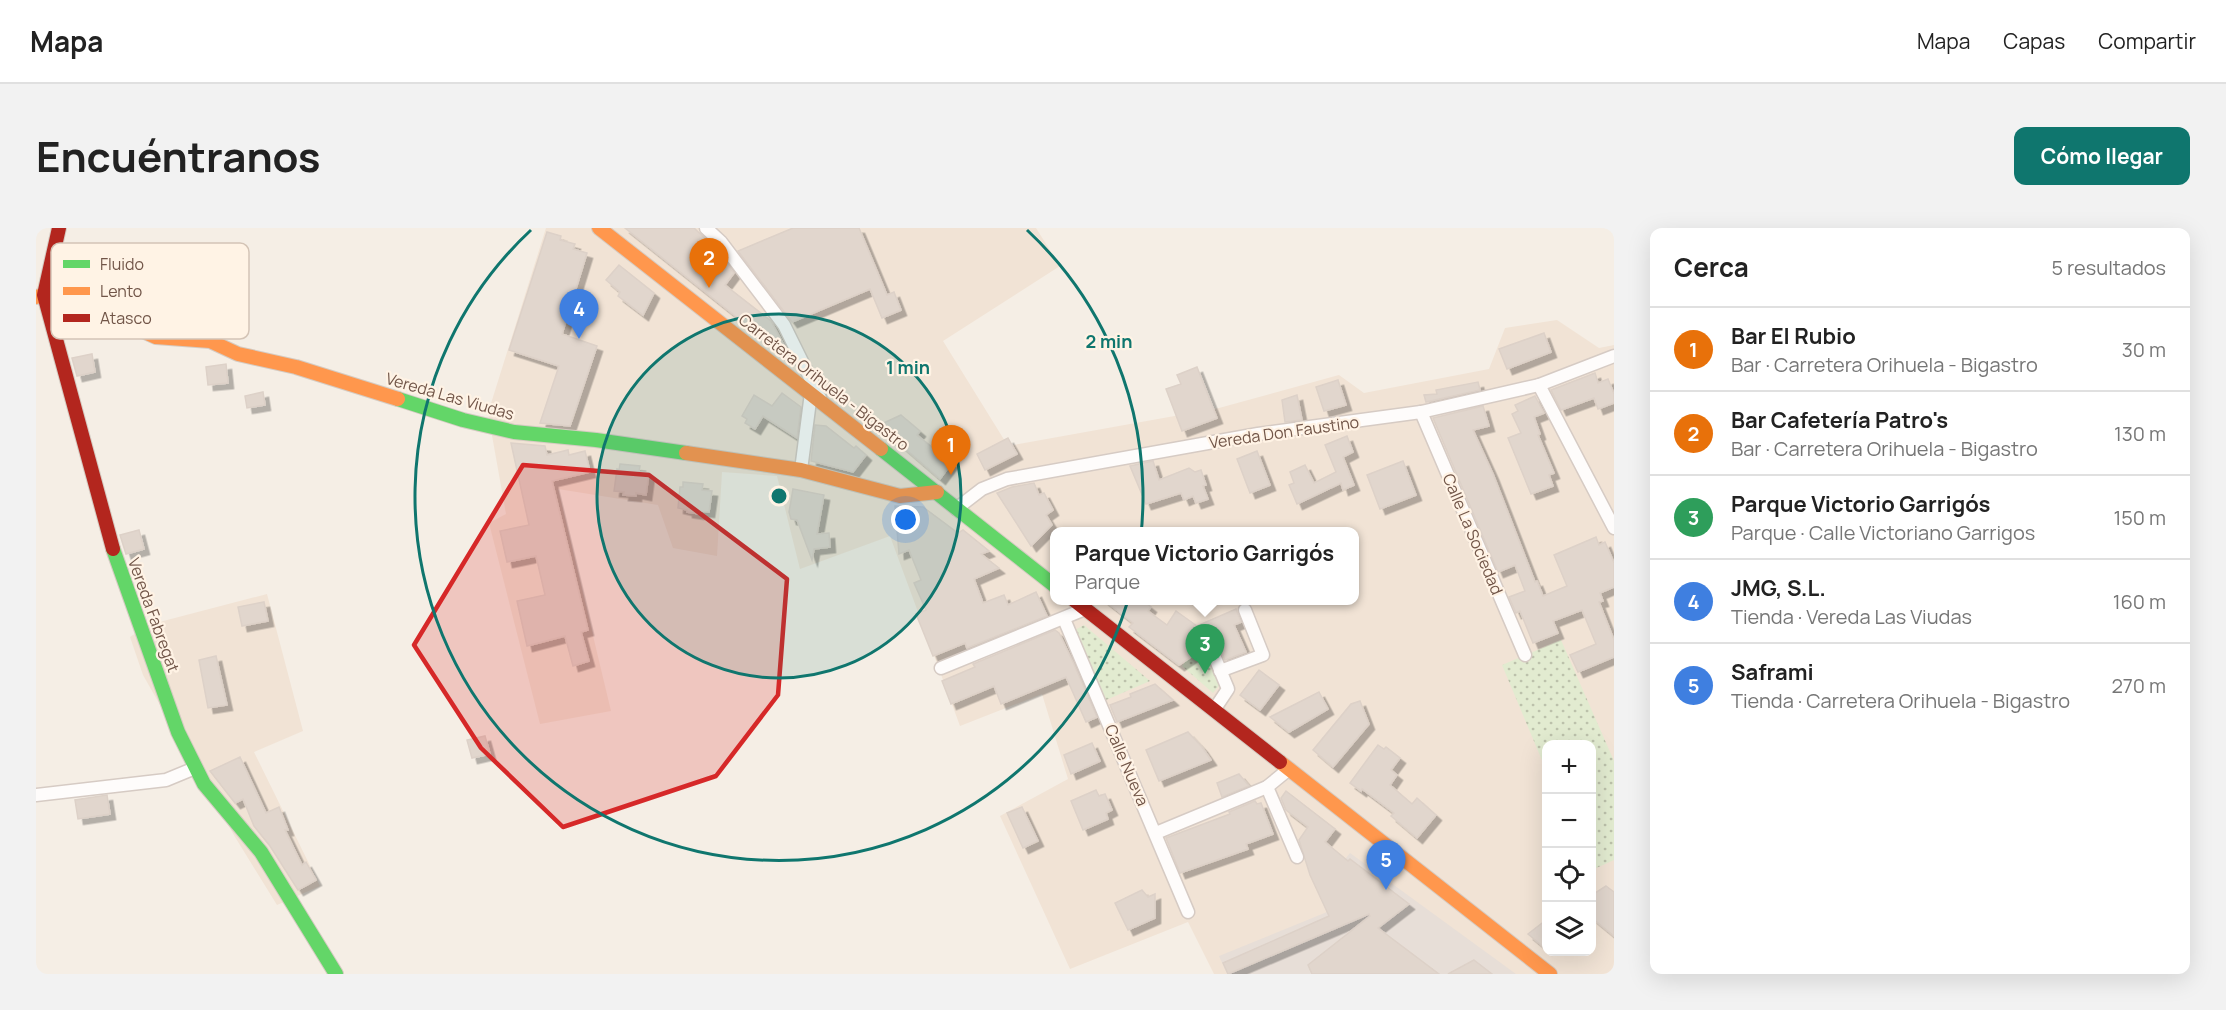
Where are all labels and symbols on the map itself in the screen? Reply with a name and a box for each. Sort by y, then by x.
pin: 2 [690,238,728,288]
legend [51,243,249,339]
text: Fluido [100,253,144,275]
text: Lento [100,280,142,302]
pin: 4 [560,290,598,339]
text: Atasco [100,307,152,329]
street label: Carretera Orihuela - Bigastro [734,308,914,456]
text: 2 min [1086,329,1132,353]
text: 1 min [886,355,930,379]
street label: Vereda Las Viudas [383,367,517,425]
street label: Vereda Don Faustino [1208,411,1360,453]
pin: 1 [932,426,970,475]
street label: Calle La Sociedad [1438,470,1508,598]
centre of rings [769,486,789,506]
your location [891,505,920,534]
street label: Vereda Fabregat [123,555,185,675]
pin: 3 [1186,624,1224,674]
street label: Calle Nueva [1100,721,1154,809]
pin: 5 [1366,840,1406,890]

